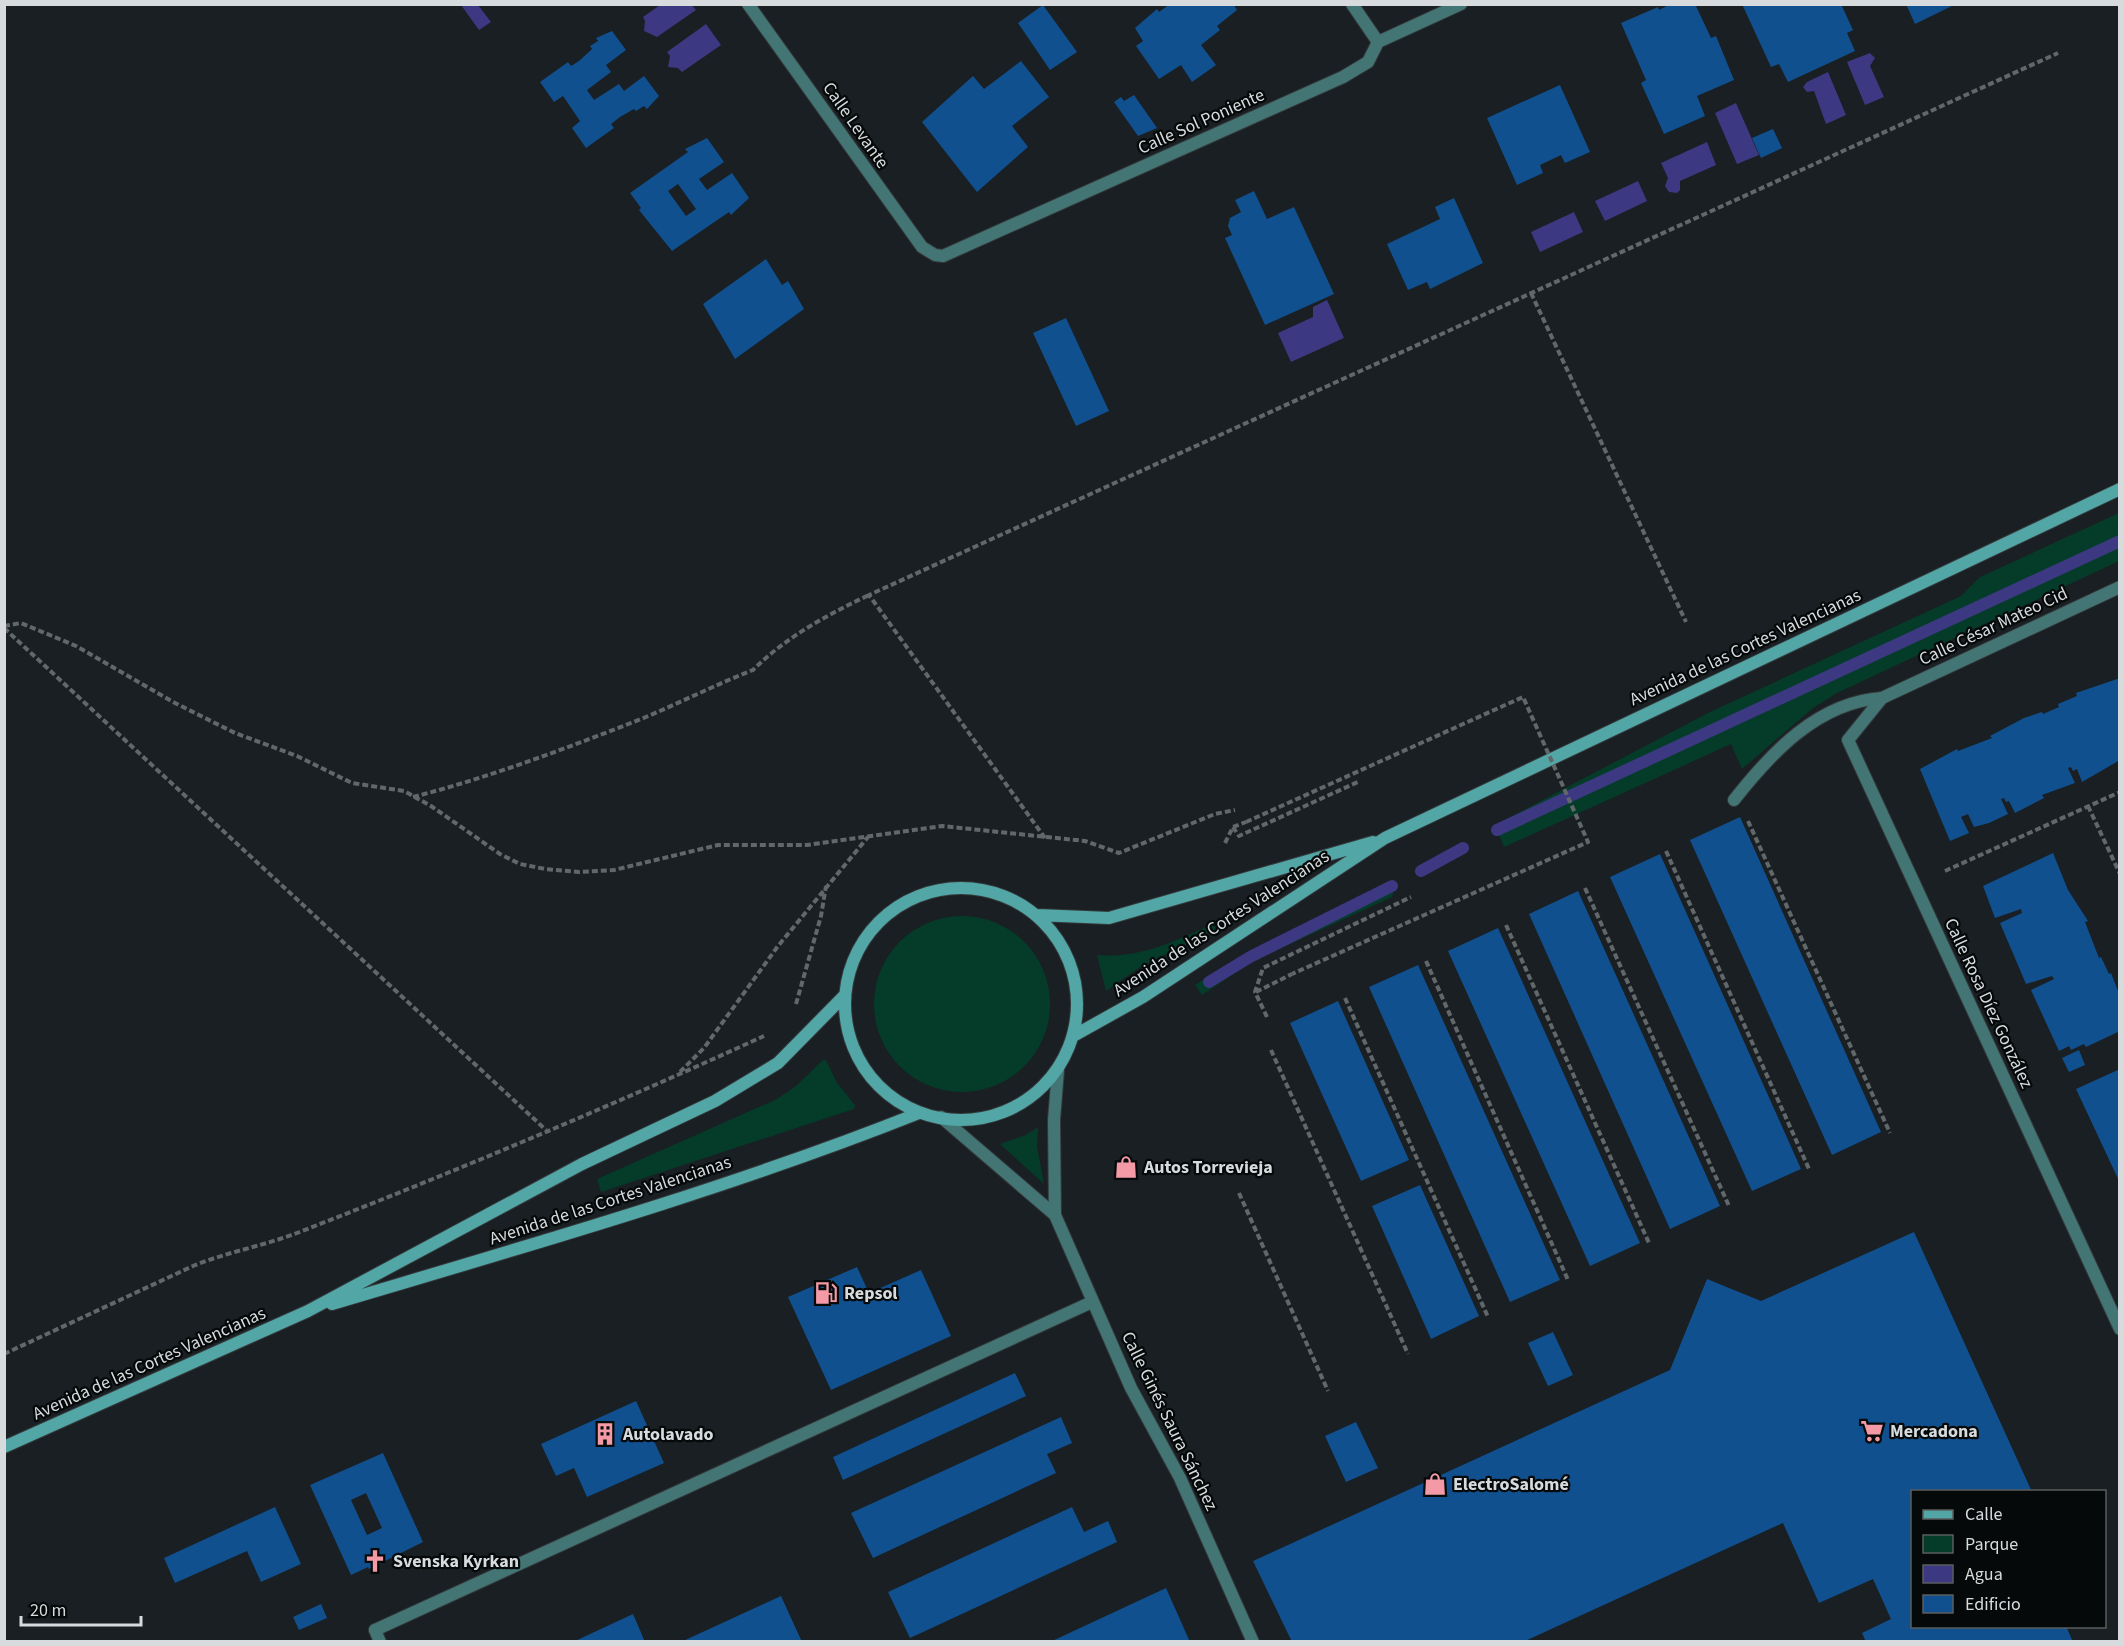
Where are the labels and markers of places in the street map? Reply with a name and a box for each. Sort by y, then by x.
shop icon: Autos Torrevieja [1113,1154,1139,1180]
place label: Autos Torrevieja [1143,1155,1273,1180]
fuel station icon: Repsol [813,1280,839,1306]
place label: Repsol [844,1281,898,1306]
supermarket icon: Mercadona [1859,1418,1885,1444]
place label: Mercadona [1890,1419,1978,1444]
building icon: Autolavado [592,1421,618,1447]
place label: Autolavado [622,1422,714,1447]
shop icon: ElectroSalomé [1422,1471,1448,1497]
place label: ElectroSalomé [1453,1472,1569,1497]
church icon: Svenska Kyrkan [362,1548,388,1574]
place label: Svenska Kyrkan [393,1549,519,1574]

